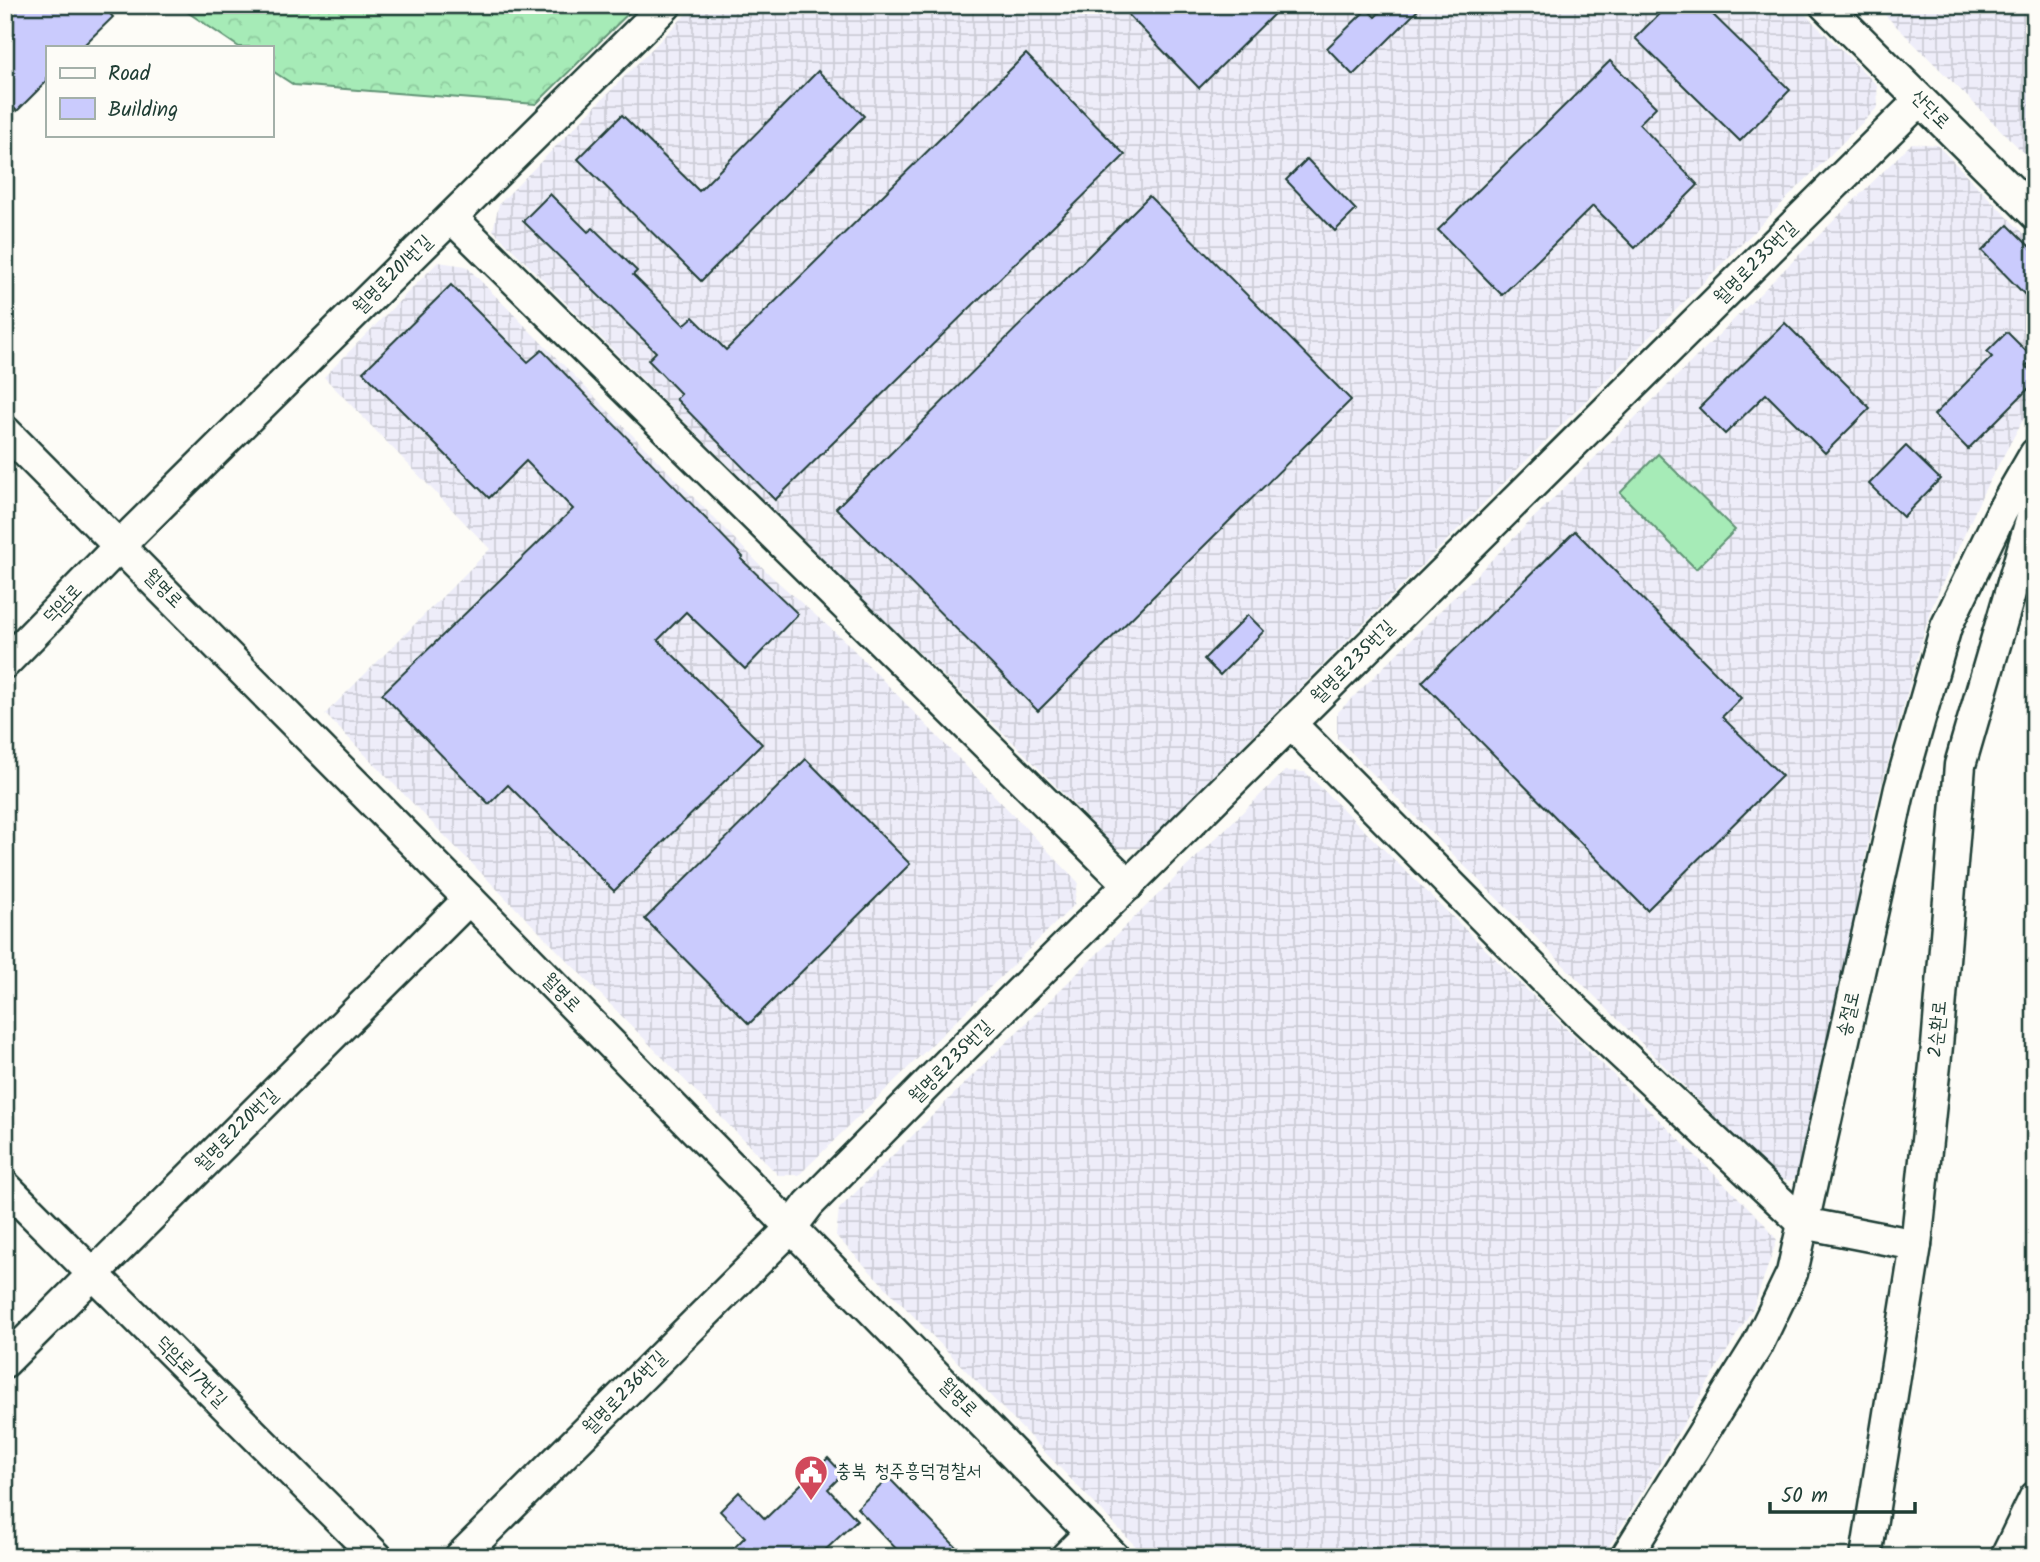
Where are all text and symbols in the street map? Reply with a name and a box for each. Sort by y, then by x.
legend [46,46,273,136]
text: Road [108,58,151,91]
street label: 산단로 [1903,83,1957,137]
text: Building [108,94,178,127]
street label: 월명로235번길 [1707,214,1805,312]
street label: 월명로201번길 [346,228,440,322]
street label: 월명로 [136,562,190,616]
street label: 덕암로 [36,577,90,631]
street label: 월명로235번길 [1304,613,1402,711]
street label: 월명로 [534,966,588,1020]
street label: 송절로 [1829,988,1869,1040]
street label: 2순환로 [1921,999,1955,1059]
street label: 월명로235번길 [902,1013,1000,1111]
street label: 월명로220번길 [188,1081,286,1179]
street label: 덕암로17번길 [148,1329,234,1415]
street label: 월명로236번길 [576,1344,674,1442]
street label: 월명로 [931,1371,985,1425]
public building icon: 충북 청주흥덕경찰서 [792,1453,830,1502]
place label: 충북 청주흥덕경찰서 [836,1457,981,1487]
scale bar [1770,1471,1916,1515]
text: 50 m [1781,1480,1828,1513]

